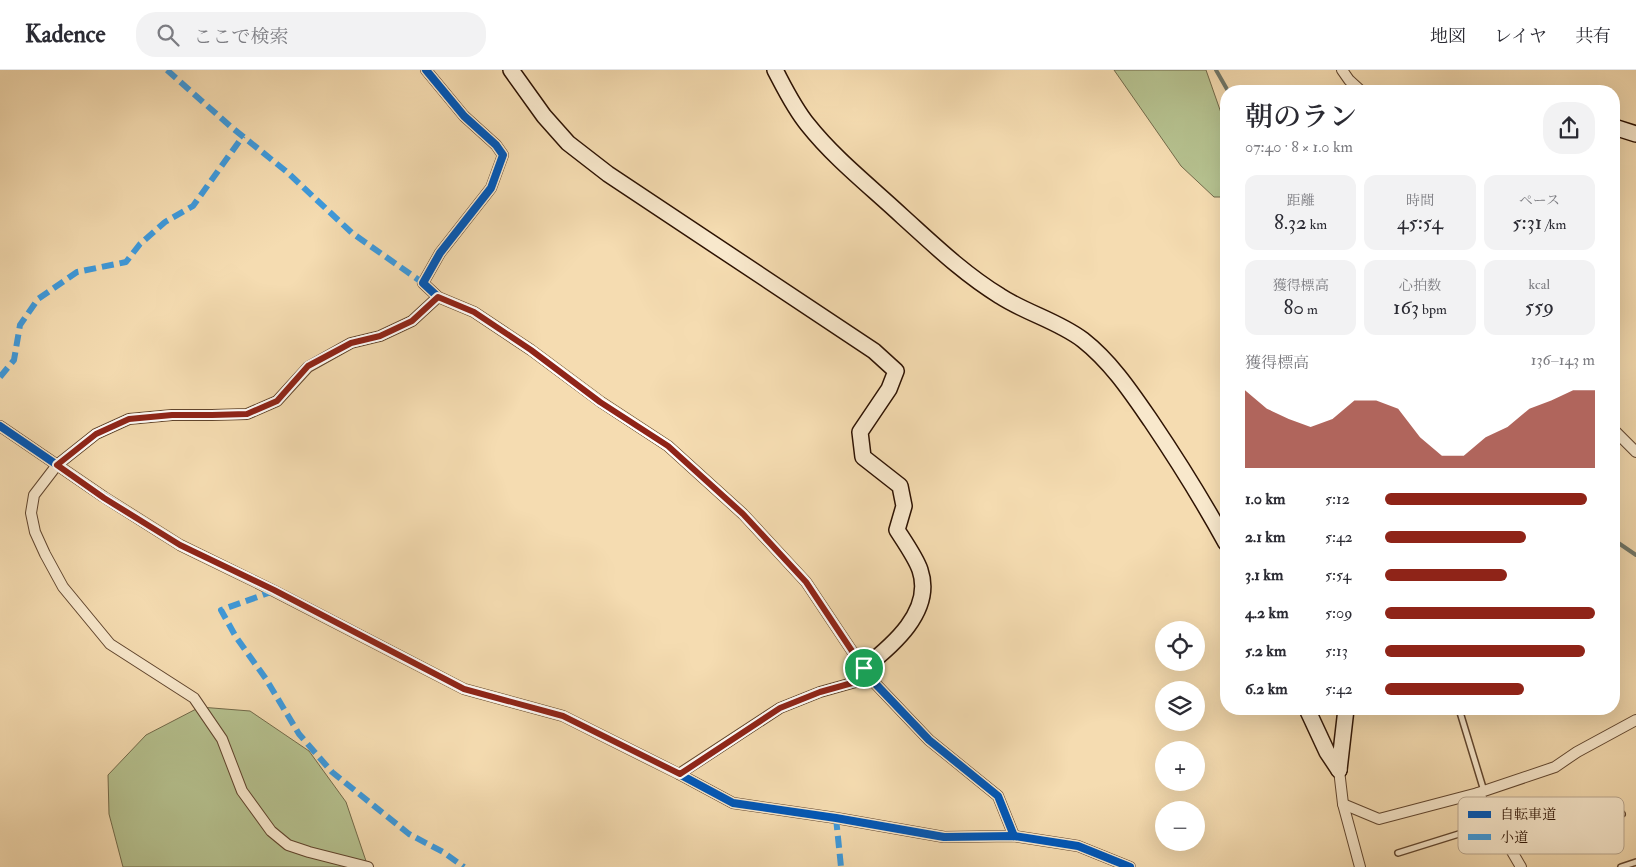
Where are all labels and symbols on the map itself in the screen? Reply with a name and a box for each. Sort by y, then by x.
pin [843,647,885,689]
legend [1458,797,1624,854]
text: 自転車道 [1500,806,1556,823]
text: 小道 [1500,829,1528,846]

